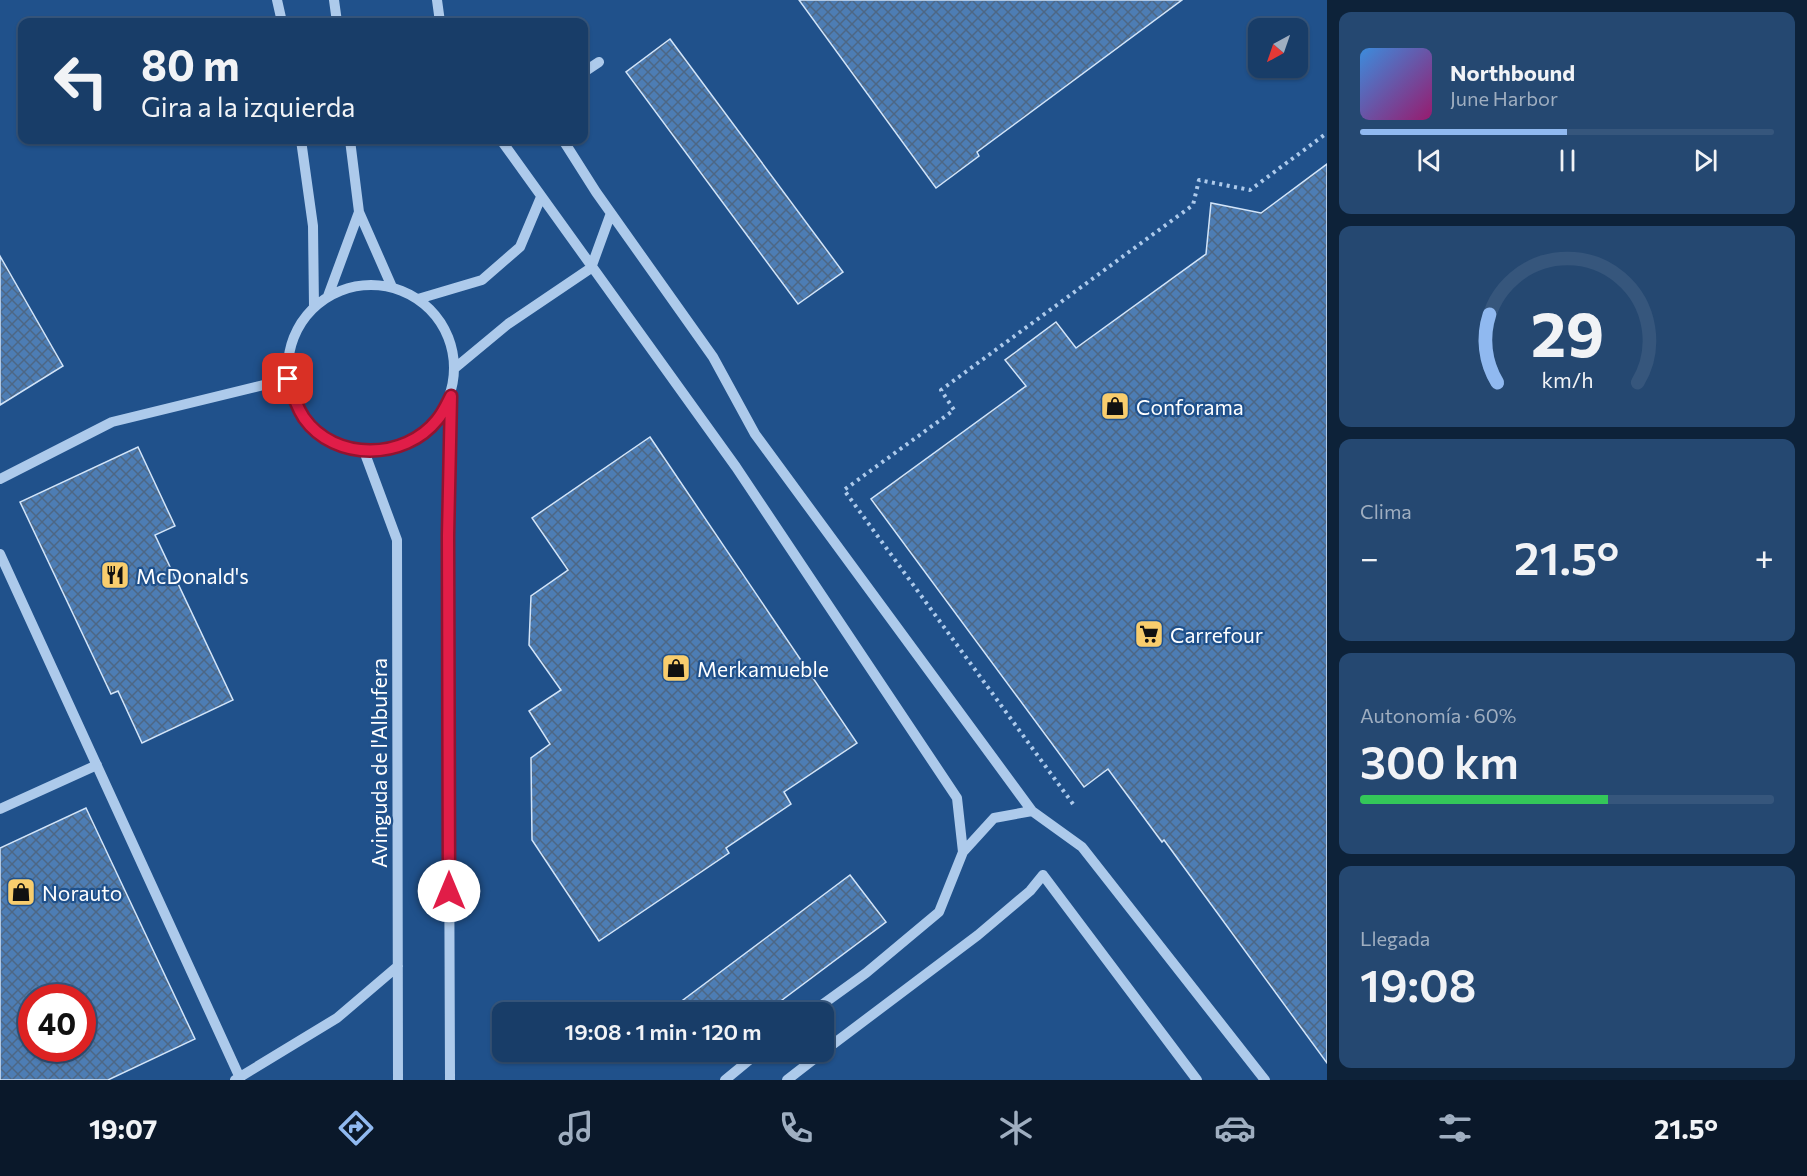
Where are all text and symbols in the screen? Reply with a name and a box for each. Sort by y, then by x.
north arrow [1248,18,1308,78]
map controls [1248,18,1308,78]
text: 80 m [141,38,240,90]
icon: left [42,42,120,120]
text: Northbound [1450,59,1575,86]
text: June Harbor [1450,86,1558,110]
text: Gira a la izquierda [141,90,355,123]
icon: previous [1413,144,1446,177]
icon: pause [1551,144,1584,177]
icon: next [1689,144,1722,177]
text: 29 [1530,295,1604,371]
pin [262,353,313,404]
icon: arrive [271,362,304,395]
text: km/h [1541,367,1593,393]
shop icon: Conforama [1099,390,1131,422]
place label: Conforama [1136,394,1244,419]
text: Clima [1360,499,1412,523]
text: 21.5° [1514,529,1619,584]
text: − [1360,536,1379,577]
text: + [1755,536,1774,577]
restaurant icon: McDonald's [99,559,131,591]
place label: McDonald's [136,563,249,588]
supermarket icon: Carrefour [1133,618,1165,650]
place label: Carrefour [1170,622,1263,647]
shop icon: Merkamueble [660,652,692,684]
place label: Merkamueble [697,656,829,681]
street label: Avinguda de l'Albufera [366,658,391,868]
text: Autonomía · 60% [1360,703,1516,727]
text: 300 km [1360,733,1519,788]
position arrow [417,859,481,923]
shop icon: Norauto [5,876,37,908]
place label: Norauto [42,880,122,905]
text: Llegada [1360,926,1430,950]
text: 19:08 [1360,956,1476,1011]
speed limit sign: 40 [18,984,96,1062]
text: 19:08 · 1 min · 120 m [565,1018,761,1045]
icon: directions [335,1107,377,1149]
icon: music [555,1107,597,1149]
icon: phone [775,1107,817,1149]
icon: climate [995,1107,1037,1149]
icon: car [1214,1107,1256,1149]
icon: filters [1434,1107,1476,1149]
text: 19:07 [89,1112,157,1145]
text: 21.5° [1654,1112,1718,1145]

